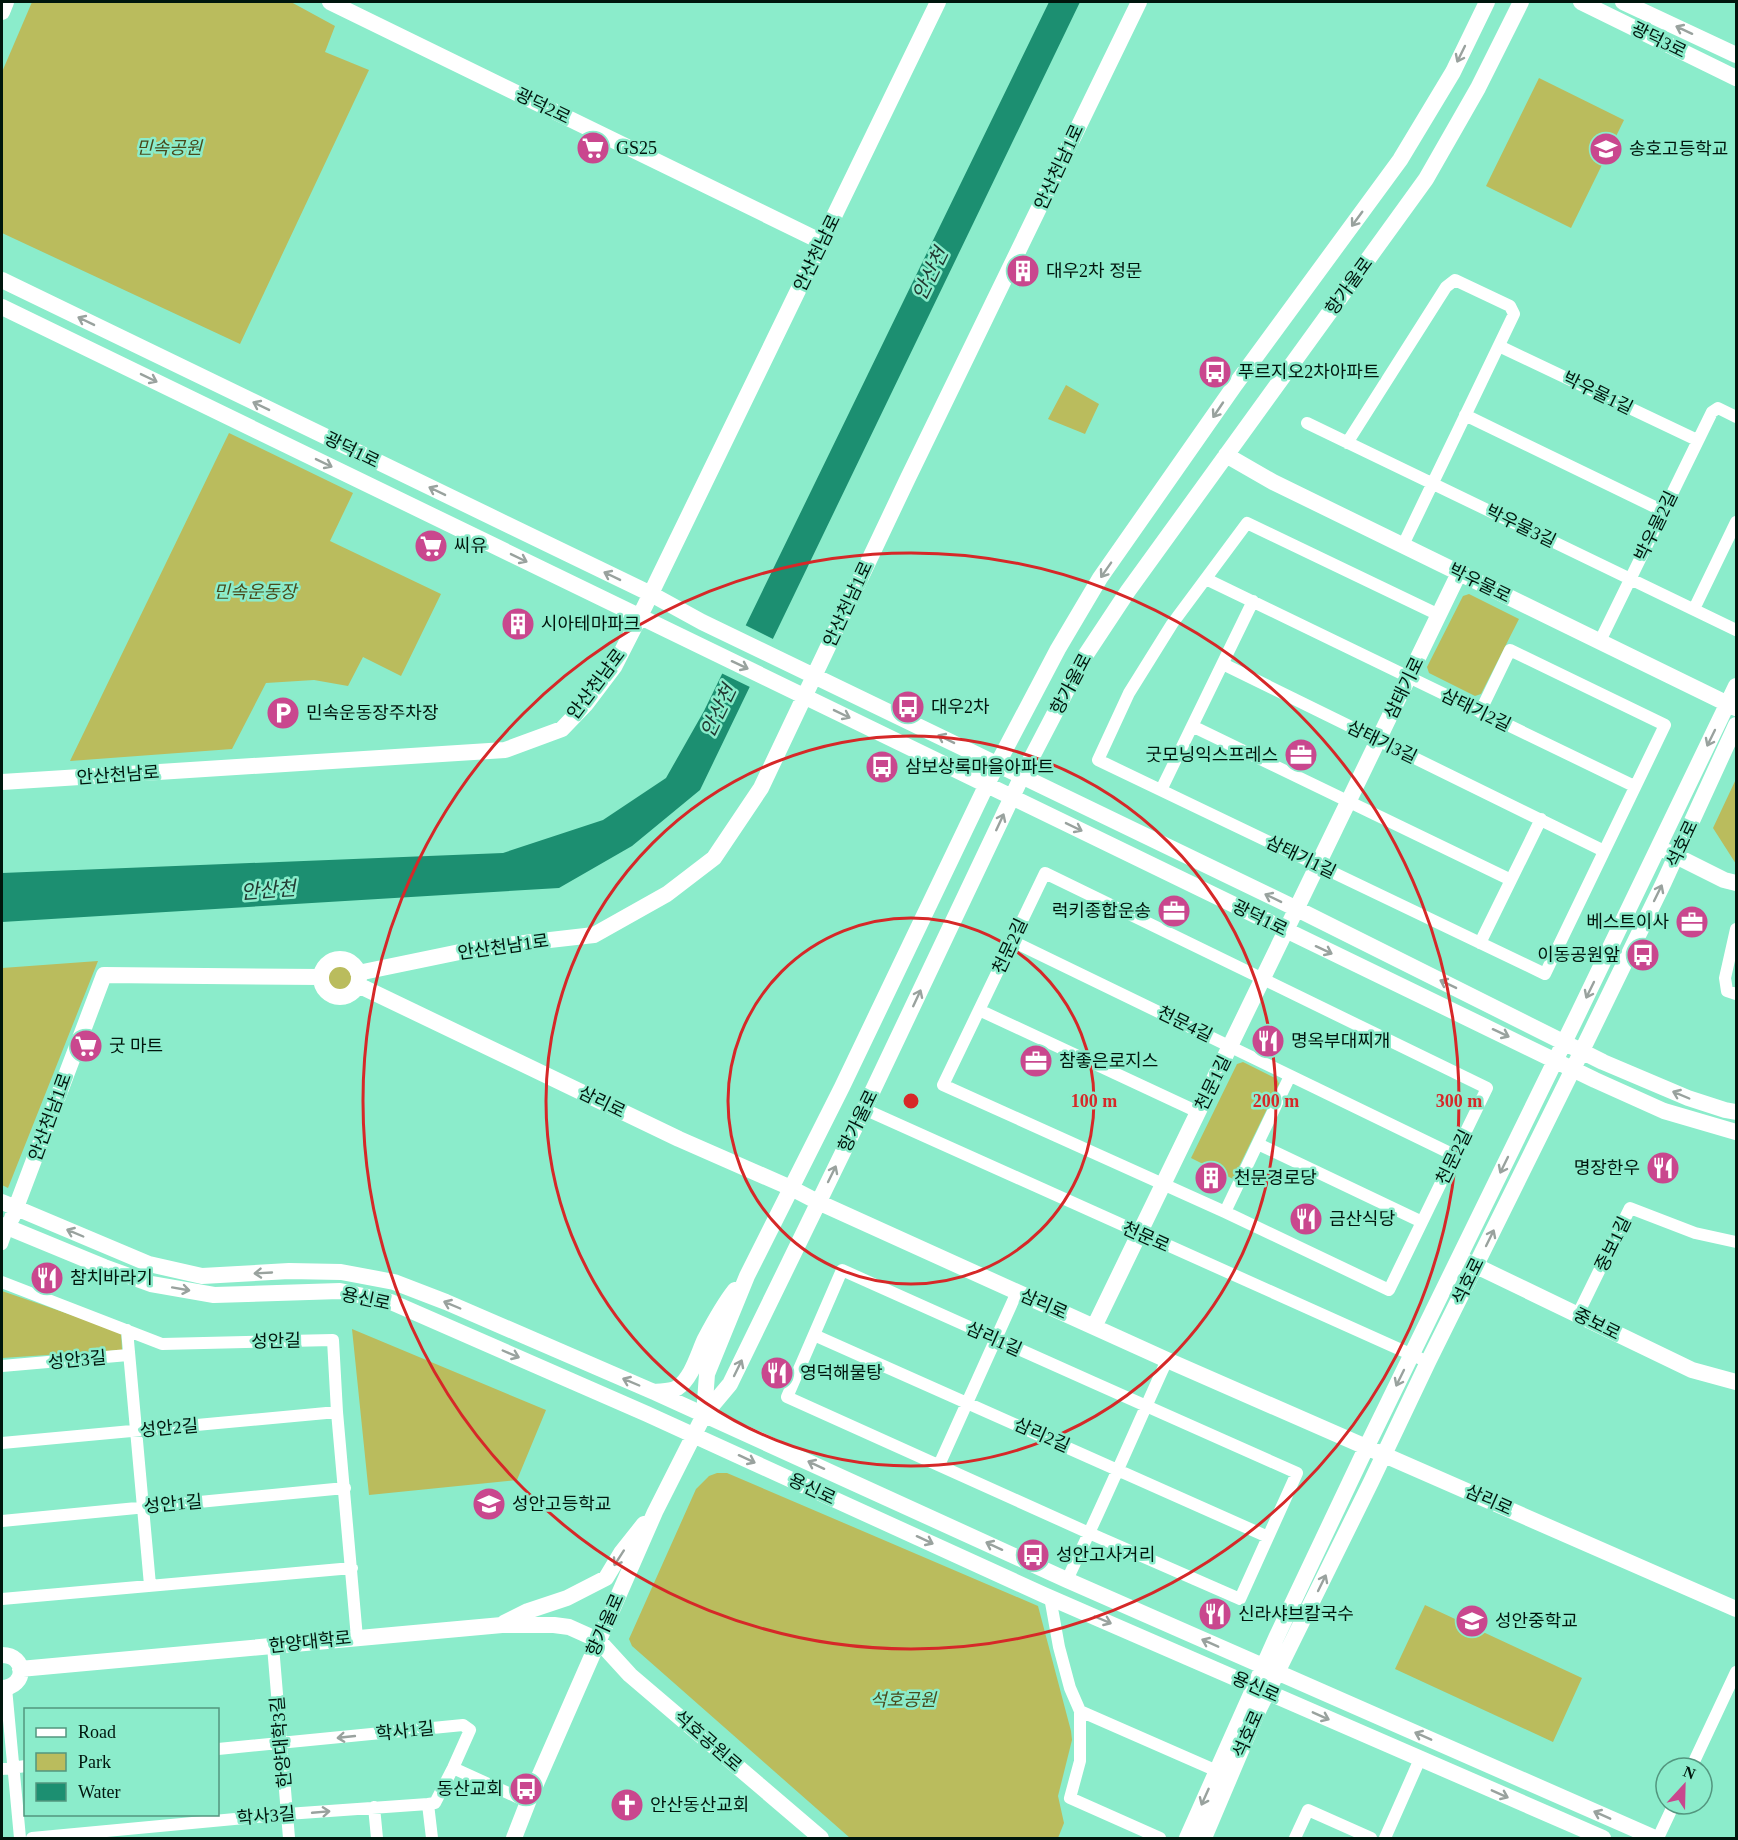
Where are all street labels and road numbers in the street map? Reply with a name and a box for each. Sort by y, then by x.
street label: 광덕3로 [1628,18,1690,62]
street label: 광덕2로 [512,84,574,128]
street label: 안산천남1로 [1031,121,1087,213]
street label: 안산천남로 [790,211,844,295]
street label: 항가울로 [1321,253,1377,319]
street label: 박우물1길 [1560,368,1636,418]
street label: 광덕1로 [321,428,383,472]
street label: 박우물2길 [1631,488,1681,564]
street label: 박우물3길 [1483,501,1559,551]
street label: 안산천남1로 [820,558,876,650]
street label: 박우물로 [1446,559,1514,607]
street label: 안산천남로 [563,645,629,723]
street label: 항가울로 [1047,650,1095,718]
street label: 삼태기로 [1380,654,1428,722]
street label: 삼태기2길 [1438,685,1514,735]
street label: 삼태기3길 [1344,717,1420,767]
street label: 안산천남로 [76,762,160,788]
street label: 석호로 [1662,817,1702,871]
street label: 삼태기1길 [1263,832,1339,882]
street label: 광덕1로 [1229,896,1291,940]
street label: 천문2길 [989,915,1031,977]
street label: 안산천남1로 [456,931,550,963]
street label: 천문4길 [1154,1002,1216,1046]
street label: 천문1길 [1191,1052,1235,1114]
street label: 안산천남1로 [25,1070,75,1164]
street label: 삼리로 [575,1082,629,1122]
street label: 항가울로 [834,1087,882,1155]
street label: 천문2길 [1432,1126,1476,1188]
street label: 중보1길 [1591,1213,1635,1275]
street label: 천문로 [1119,1218,1173,1256]
street label: 석호로 [1448,1254,1488,1308]
street label: 용신로 [340,1284,392,1314]
street label: 삼리로 [1017,1285,1071,1323]
street label: 중보로 [1570,1304,1624,1344]
street label: 삼리1길 [963,1318,1025,1360]
street label: 성안길 [251,1331,301,1351]
street label: 성안3길 [47,1347,107,1373]
street label: 삼리2길 [1011,1414,1073,1456]
street label: 성안2길 [139,1415,199,1441]
street label: 용신로 [785,1469,839,1509]
street label: 삼리로 [1462,1481,1516,1519]
street label: 성안1길 [143,1491,203,1517]
street label: 항가울로 [582,1591,628,1659]
street label: 한양대학로 [268,1628,352,1656]
street label: 용신로 [1229,1668,1283,1706]
street label: 한양대학3길 [267,1695,295,1789]
street label: 석호공원로 [670,1706,746,1776]
street label: 석호로 [1229,1707,1267,1761]
street label: 학사1길 [375,1718,435,1744]
street label: 학사3길 [236,1803,296,1829]

